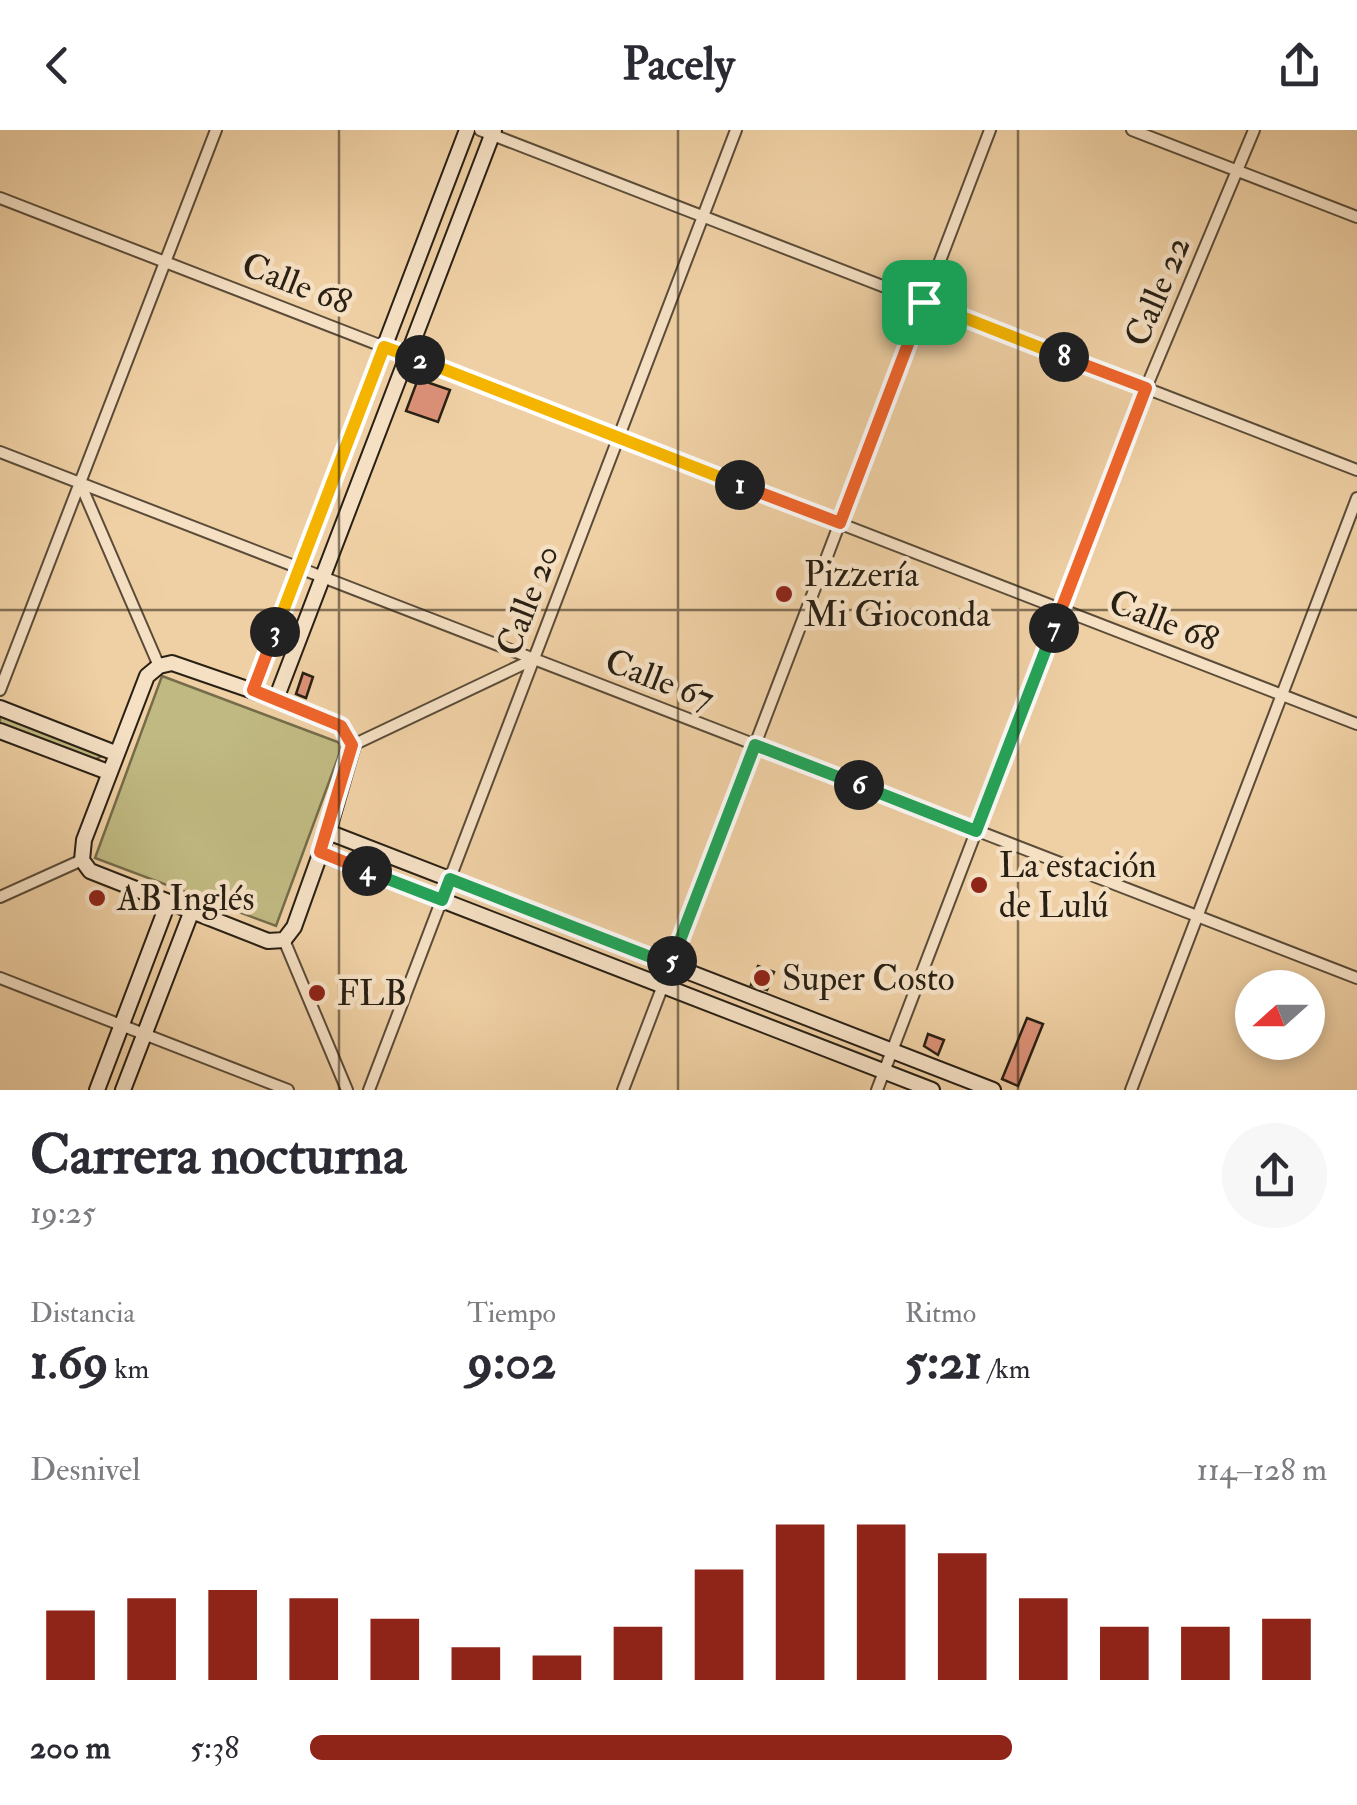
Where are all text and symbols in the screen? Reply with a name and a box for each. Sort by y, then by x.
text: Pacely [623,37,734,93]
icon: back [30,38,85,93]
icon: share [1272,38,1327,93]
street label: Calle 22 [1115,230,1201,353]
street label: Calle 68 [236,243,358,325]
pin [882,260,967,345]
icon: arrive [897,275,952,330]
pin: 8 [1039,332,1089,382]
pin: 2 [395,335,445,385]
text: 8 [1057,339,1071,374]
text: 2 [413,342,427,377]
pin: 1 [715,460,765,510]
text: 1 [735,467,745,502]
street label: Calle 20 [487,539,569,662]
place label: Pizzería Mi Gioconda [804,553,991,637]
street label: Calle 68 [1103,580,1225,662]
marker: Pizzería Mi Gioconda [773,583,795,605]
pin: 7 [1029,603,1079,653]
pin: 3 [250,607,300,657]
text: 7 [1048,610,1060,645]
text: 3 [270,614,280,649]
street label: Calle 67 [599,639,720,721]
pin: 6 [834,760,884,810]
text: 6 [852,767,866,802]
place label: La estación de Lulú [999,844,1157,928]
pin: 4 [342,846,392,896]
text: 4 [359,853,375,888]
marker: La estación de Lulú [968,874,990,896]
place label: AB Inglés [116,877,254,921]
marker: AB Inglés [86,887,108,909]
pin: 5 [647,936,697,986]
text: 5 [666,943,678,978]
place label: Super Costo [782,957,955,1001]
marker: Super Costo [751,967,773,989]
north arrow [1235,970,1325,1060]
map controls [1235,970,1325,1060]
place label: FLB [337,972,407,1016]
marker: FLB [306,982,328,1004]
text: Carrera nocturna [30,1121,406,1190]
button: share [1222,1123,1327,1228]
text: 19:25 [30,1193,96,1233]
text: Distancia [30,1296,135,1331]
text: Tiempo [467,1296,556,1331]
text: Ritmo [905,1296,976,1331]
text: 1.69 [30,1331,108,1394]
text: 9:02 [467,1331,556,1394]
text: 5:21 [905,1331,982,1394]
text: km [108,1352,149,1387]
text: /km [982,1352,1030,1387]
text: Desnivel [30,1450,140,1490]
text: 114–128 m [1197,1450,1327,1490]
text: 200 m [30,1728,111,1768]
text: 5:38 [190,1728,239,1768]

